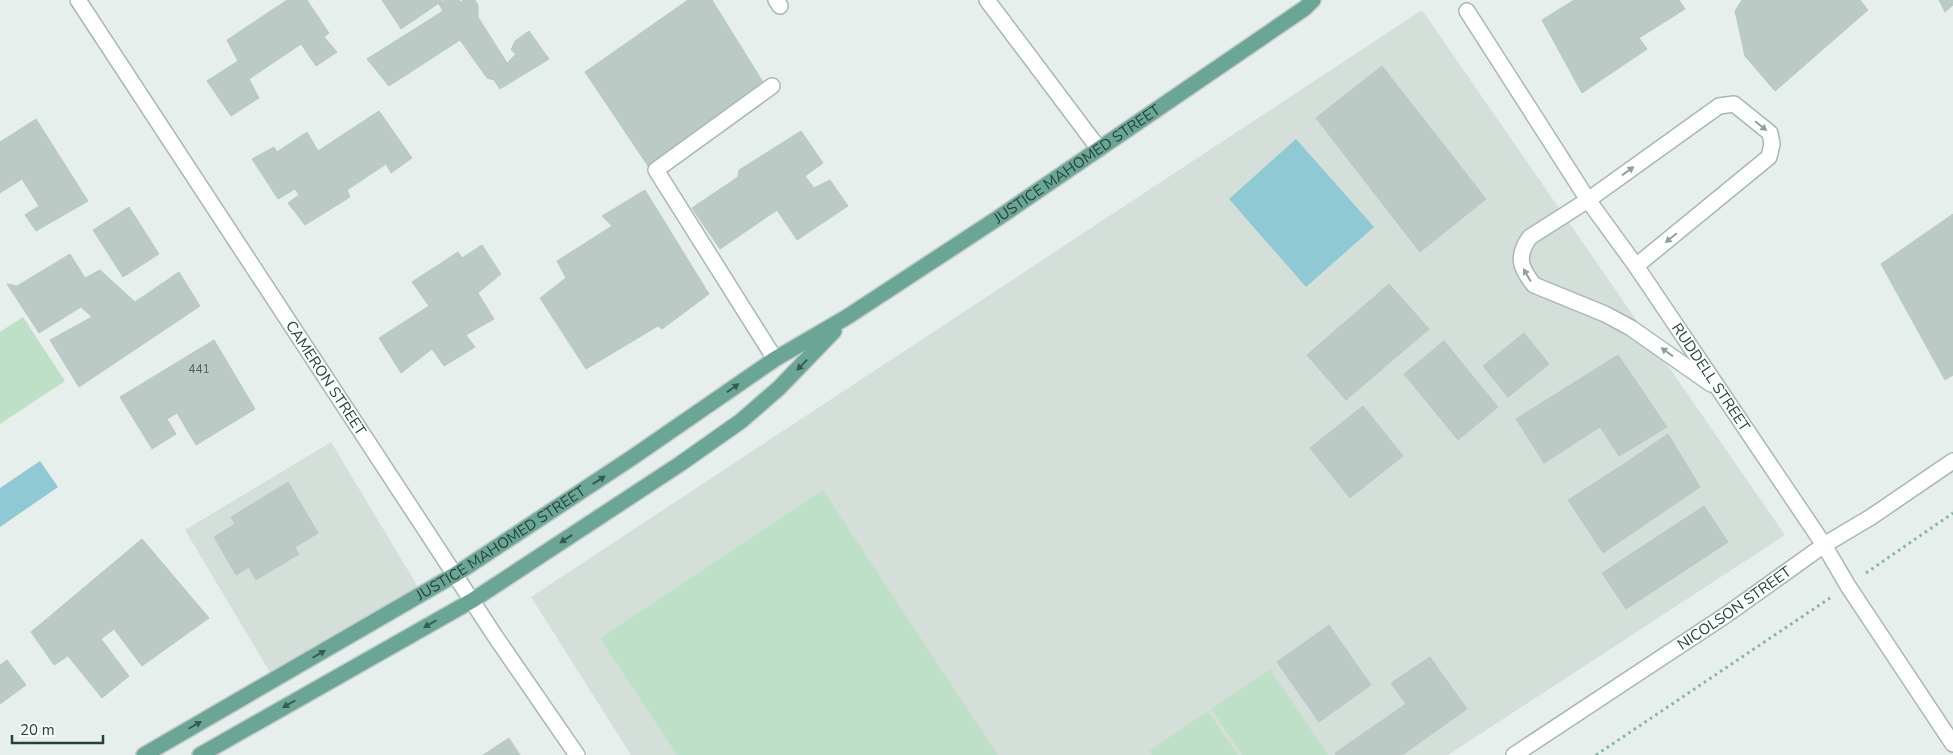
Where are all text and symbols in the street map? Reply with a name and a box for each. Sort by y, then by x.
street label: JUSTICE MAHOMED STREET [989,100,1164,229]
one-way arrow [1755,121,1768,132]
one-way arrow [1621,166,1635,176]
one-way arrow [1665,232,1678,243]
one-way arrow [1522,268,1531,281]
street label: CAMERON STREET [281,317,371,439]
street label: RUDDELL STREET [1667,319,1755,435]
one-way arrow [1660,347,1674,357]
one-way arrow [796,359,808,371]
house number: 441 [188,361,210,377]
one-way arrow [726,383,740,393]
one-way arrow [592,475,605,485]
street label: JUSTICE MAHOMED STREET [411,481,589,606]
one-way arrow [559,534,573,544]
street label: NICOLSON STREET [1674,561,1795,654]
one-way arrow [424,620,437,629]
one-way arrow [312,649,325,658]
one-way arrow [282,700,296,709]
scale bar [12,712,104,744]
text: 20 m [20,720,55,740]
one-way arrow [189,721,202,730]

